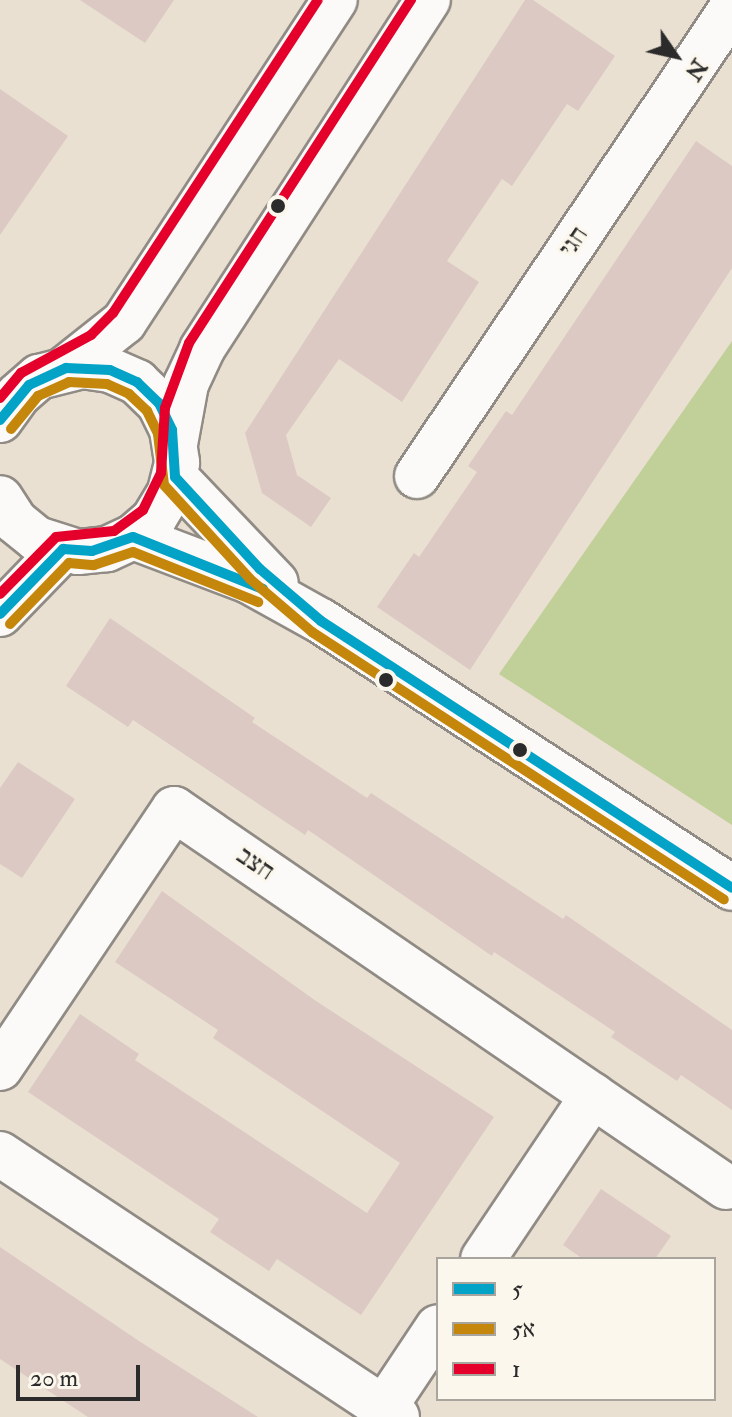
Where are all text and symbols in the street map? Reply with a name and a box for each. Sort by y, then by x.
north arrow [636,16,716,96]
text: N [679,53,713,85]
unlabelled marker [270,198,286,214]
street label: חגי [553,221,595,263]
unlabelled marker [378,672,394,688]
unlabelled marker [512,742,528,758]
street label: חצב [230,840,280,888]
legend [436,1257,716,1401]
text: 5 [512,1274,523,1305]
text: 5א [512,1314,535,1345]
scale bar [20,1349,144,1399]
text: 1 [512,1354,521,1385]
text: 20 m [30,1363,78,1394]

